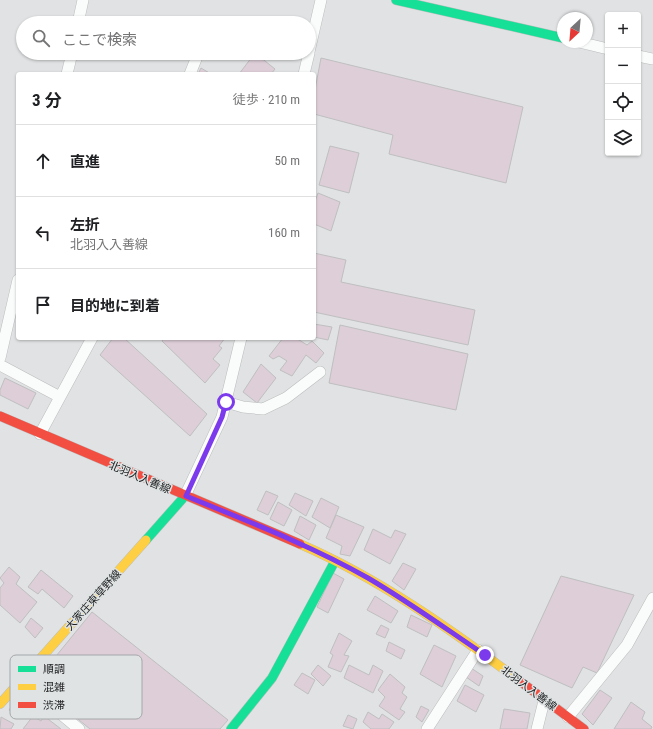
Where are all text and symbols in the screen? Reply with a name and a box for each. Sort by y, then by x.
north arrow [557,12,593,48]
map controls [605,12,641,156]
button: + [605,12,641,48]
search box [16,16,316,60]
icon: search [30,27,52,49]
text: ここで検索 [62,31,137,49]
button: − [605,48,641,84]
button: locate [605,84,641,120]
text: 3 分 [32,90,62,110]
text: 徒歩 · 210 m [233,92,300,107]
button: layers [605,120,641,156]
icon: ahead [32,150,54,172]
text: 直進 [70,153,100,171]
text: 50 m [274,153,300,168]
text: 左折 [70,216,100,234]
icon: left [32,222,54,244]
text: 160 m [268,225,300,240]
text: 北羽入入善線 [70,237,148,252]
icon: arrive [32,294,54,316]
text: 目的地に到着 [70,297,160,315]
route start [217,393,235,411]
street label: 北羽入入善線 [107,459,173,496]
street label: 大家庄東草野線 [63,567,124,633]
route end [476,646,494,664]
legend [10,655,142,719]
text: 順調 [43,663,65,676]
street label: 北羽入入善線 [498,663,559,713]
text: 混雑 [43,681,65,694]
text: 渋滞 [43,699,65,712]

